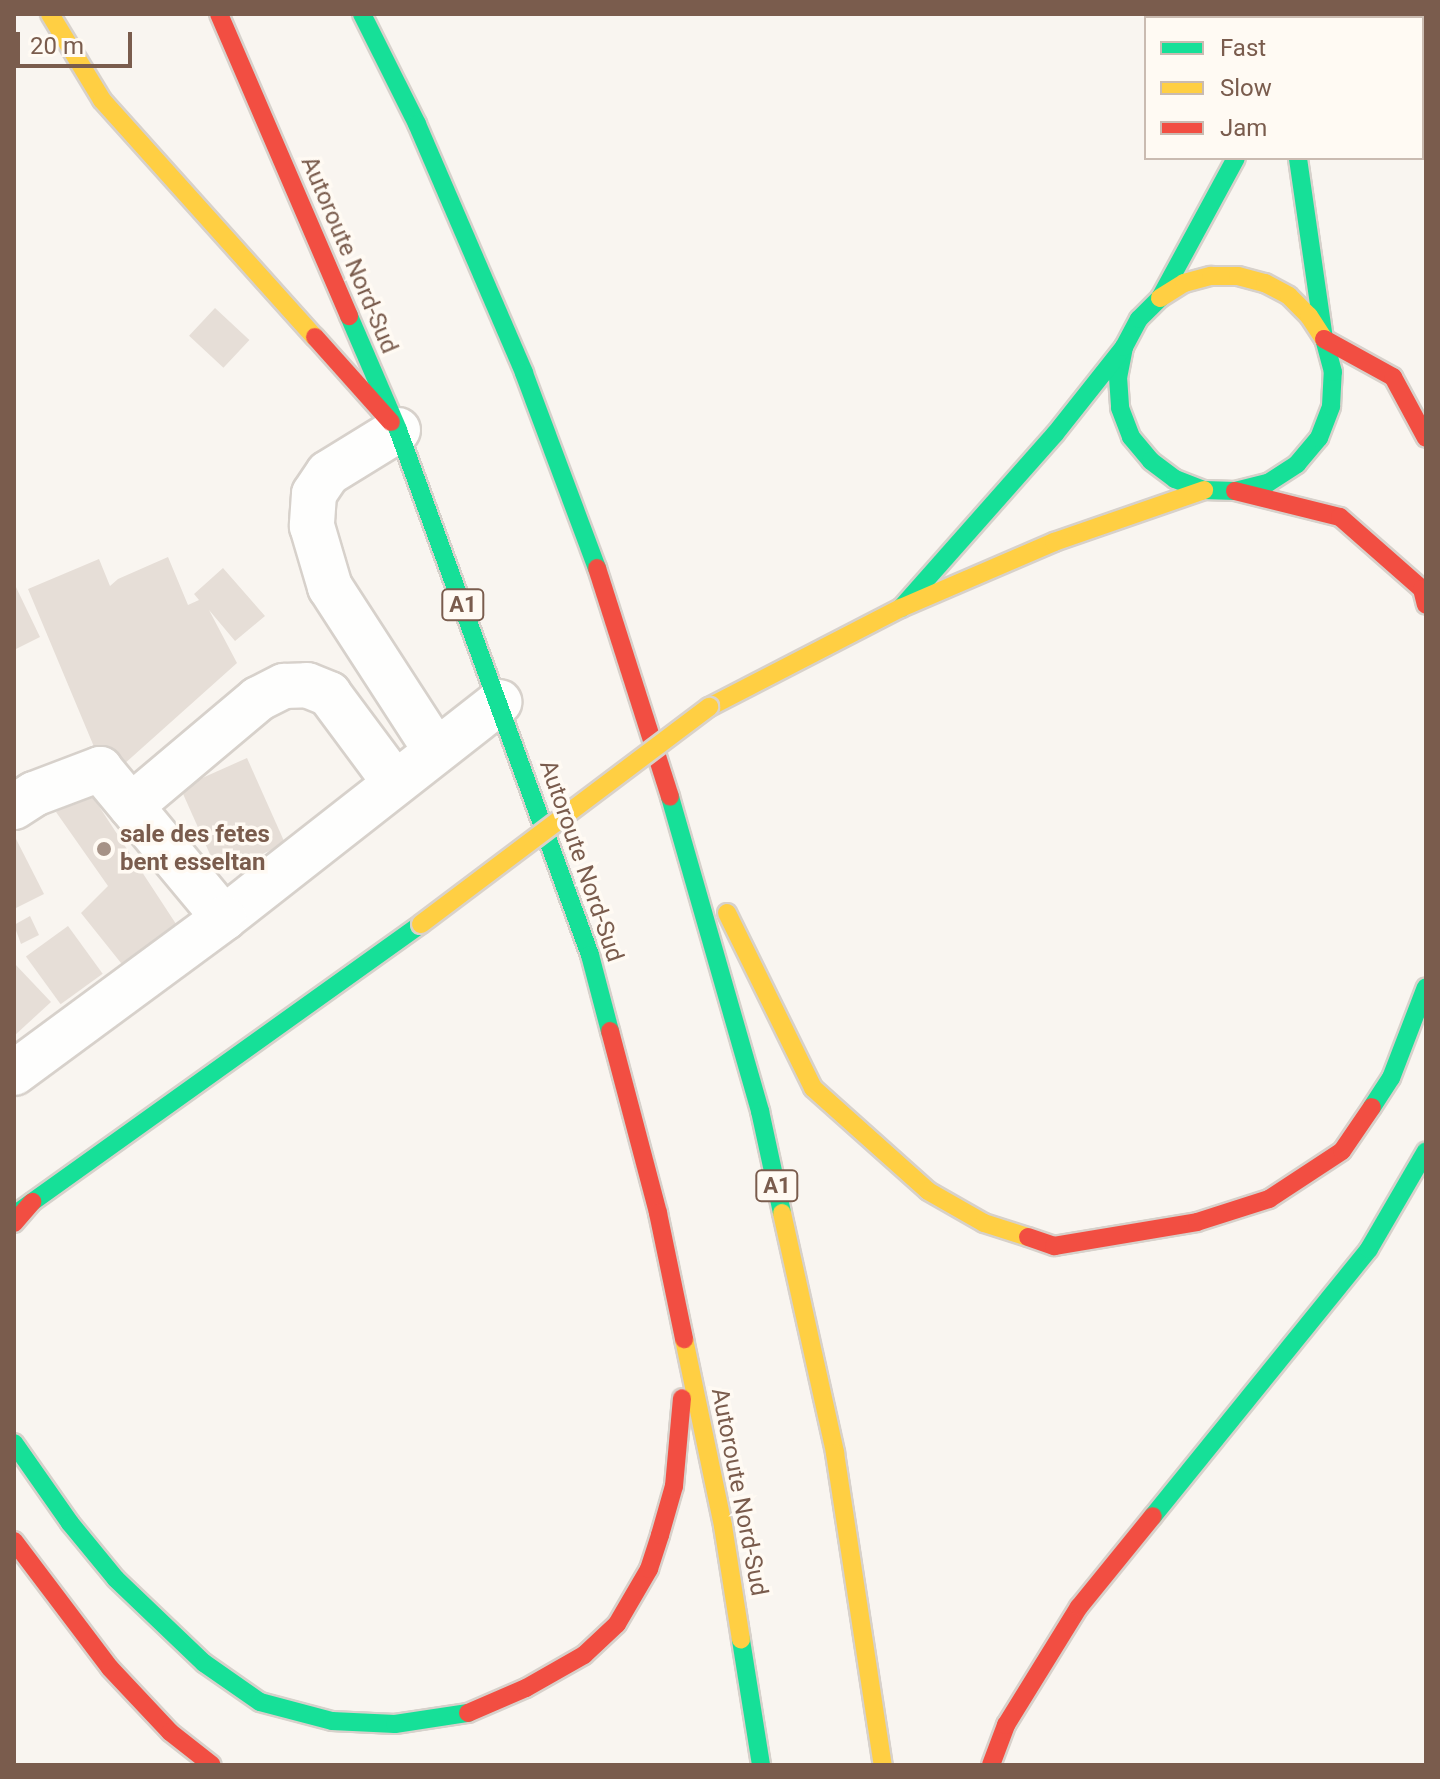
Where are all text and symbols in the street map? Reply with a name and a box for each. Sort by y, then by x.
scale bar [20,16,136,66]
legend [1144,16,1424,160]
text: 20 m [30,32,84,60]
text: Fast [1220,34,1266,62]
text: Slow [1220,74,1272,102]
text: Jam [1220,114,1267,142]
street label: Autoroute Nord-Sud [294,152,404,358]
road number: A1 [441,587,485,623]
street label: Autoroute Nord-Sud [533,756,629,966]
place label: sale des fetes bent esseltan [120,821,270,877]
marker: sale des fetes bent esseltan [95,840,113,858]
road number: A1 [755,1168,799,1204]
street label: Autoroute Nord-Sud [705,1386,773,1598]

